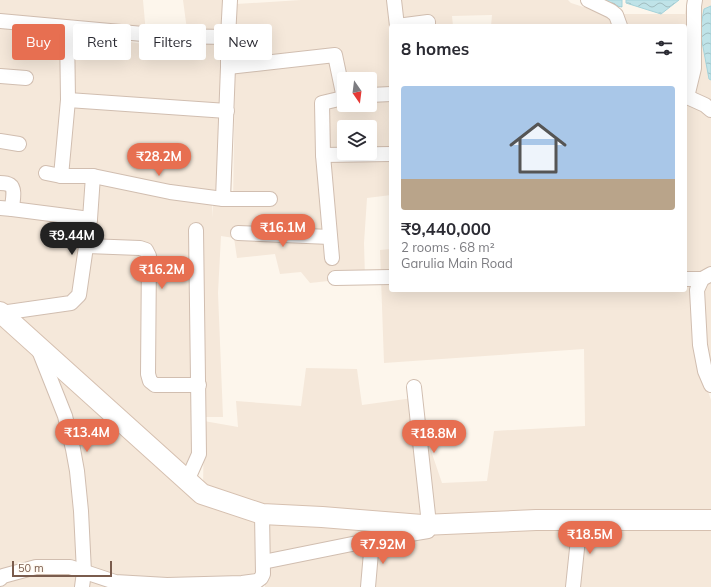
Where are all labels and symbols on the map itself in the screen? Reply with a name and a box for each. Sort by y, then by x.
north arrow [337,72,377,112]
pin: ₹28.2M [126,143,192,177]
pin: ₹16.1M [250,214,316,248]
pin: ₹9.44M [39,222,105,256]
pin: ₹16.2M [129,256,195,290]
pin: ₹13.4M [54,419,120,453]
pin: ₹18.8M [401,420,467,454]
pin: ₹18.5M [557,521,623,555]
pin: ₹7.92M [350,531,416,565]
scale bar [12,559,112,578]

